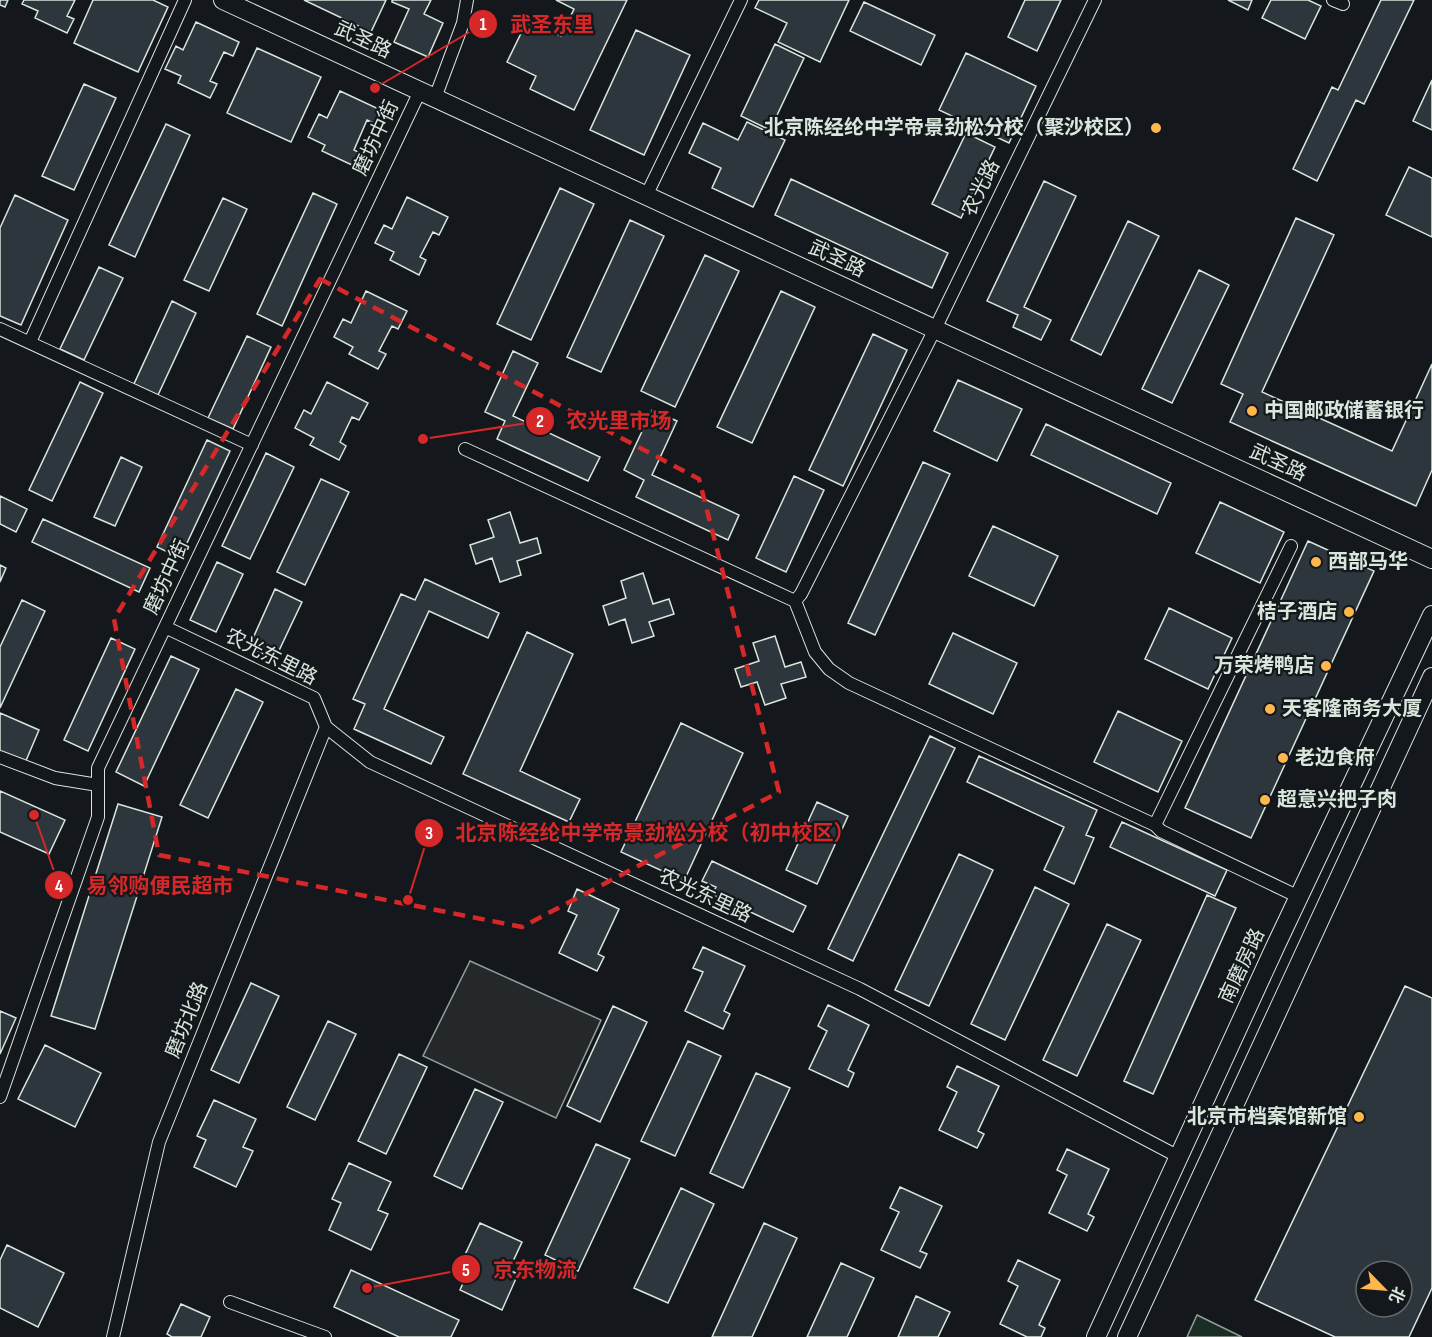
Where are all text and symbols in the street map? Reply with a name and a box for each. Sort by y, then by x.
callout: 武圣东里 [468,5,606,44]
text: 武圣东里 [510,13,594,38]
text: 1 [479,14,487,35]
street label: 武圣路 [331,16,395,64]
street label: 磨坊中街 [348,97,404,179]
place label: 北京陈经纶中学帝景劲松分校（聚沙校区） [764,116,1144,140]
marker: 北京陈经纶中学帝景劲松分校（聚沙校区） [1149,121,1163,135]
street label: 农光路 [957,156,1005,220]
street label: 武圣路 [805,235,869,283]
place label: 中国邮政储蓄银行 [1264,399,1424,423]
callout: 农光里市场 [525,401,684,440]
marker: 中国邮政储蓄银行 [1245,404,1259,418]
text: 农光里市场 [567,409,672,434]
text: 2 [536,411,544,432]
street label: 武圣路 [1246,439,1310,487]
street label: 磨坊中街 [139,536,195,618]
place label: 西部马华 [1328,550,1408,574]
marker: 西部马华 [1309,555,1323,569]
place label: 桔子酒店 [1257,600,1337,624]
marker: 桔子酒店 [1342,605,1356,619]
street label: 农光东里路 [221,624,321,690]
place label: 万荣烤鸭店 [1214,654,1314,678]
marker: 万荣烤鸭店 [1319,659,1333,673]
place label: 天客隆商务大厦 [1282,697,1422,721]
marker: 天客隆商务大厦 [1263,702,1277,716]
place label: 老边食府 [1295,746,1375,770]
marker: 老边食府 [1276,751,1290,765]
place label: 超意兴把子肉 [1277,788,1397,812]
marker: 超意兴把子肉 [1258,793,1272,807]
callout: 北京陈经纶中学帝景劲松分校（初中校区） [414,813,867,852]
text: 北京陈经纶中学帝景劲松分校（初中校区） [456,821,855,846]
text: 3 [425,823,433,844]
street label: 农光东里路 [655,864,755,928]
callout: 易邻购便民超市 [44,866,245,905]
text: 易邻购便民超市 [87,874,234,899]
text: 4 [55,876,64,897]
street label: 南磨房路 [1214,925,1270,1007]
street label: 磨坊北路 [161,978,213,1062]
place label: 北京市档案馆新馆 [1187,1105,1347,1129]
marker: 北京市档案馆新馆 [1352,1110,1366,1124]
callout: 京东物流 [451,1250,589,1289]
text: 京东物流 [493,1258,577,1283]
north arrow [1354,1259,1414,1319]
text: 5 [462,1260,470,1281]
text: 北 [1384,1283,1408,1306]

